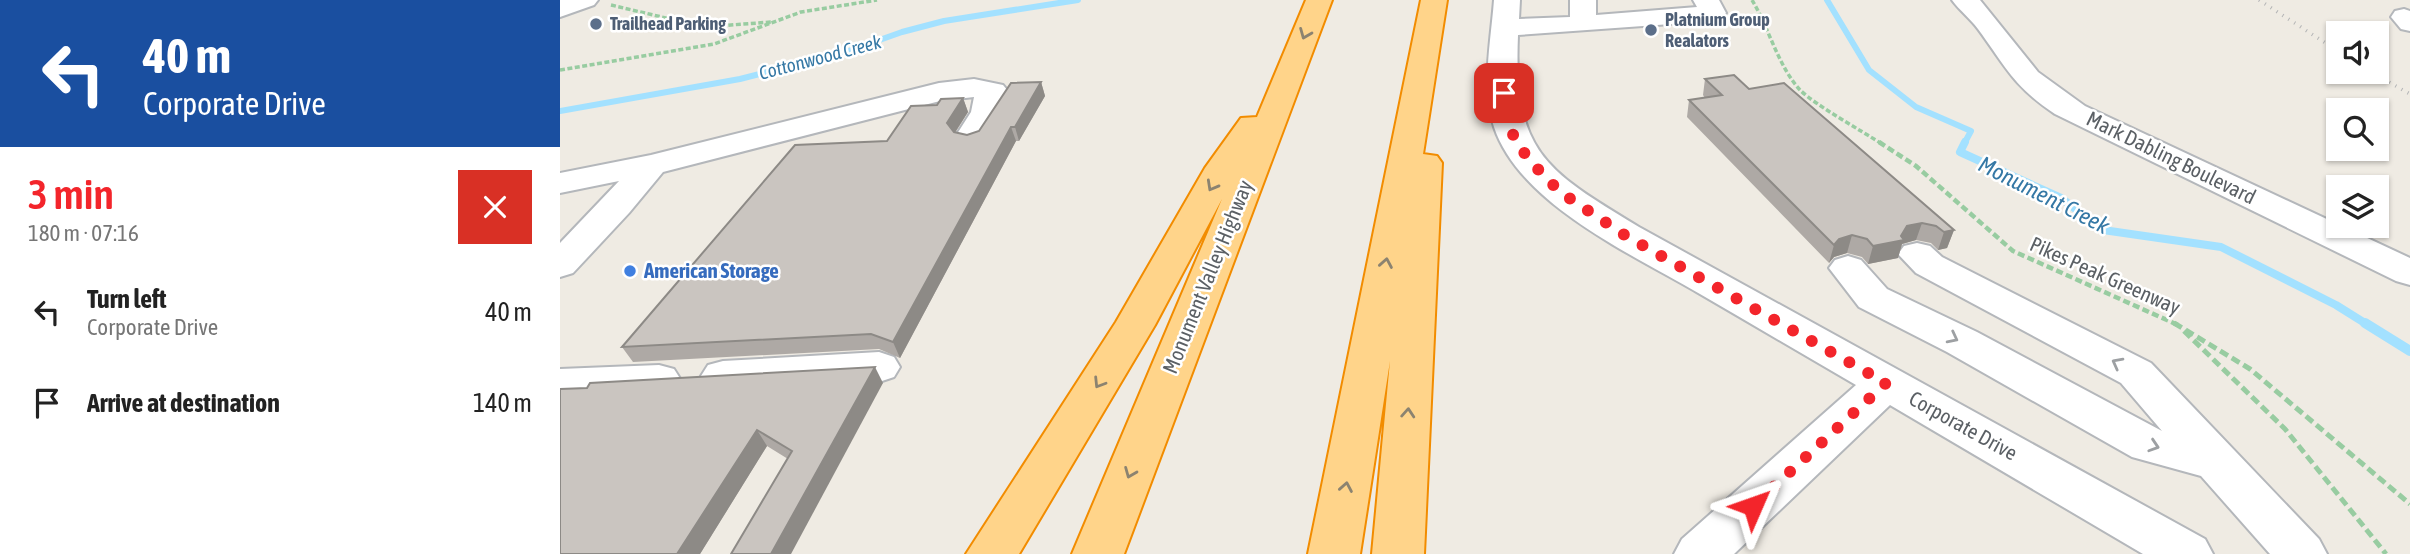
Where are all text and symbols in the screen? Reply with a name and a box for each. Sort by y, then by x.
place label: Platnium Group Realators [1665,9,1770,51]
place label: Trailhead Parking [610,13,726,34]
marker: Trailhead Parking [588,16,604,32]
map controls [2326,21,2389,238]
button: sound [2326,21,2389,84]
marker: Platnium Group Realators [1643,22,1659,38]
text: 40 m [143,27,231,83]
one-way arrow [1299,27,1313,39]
icon: left [28,28,119,119]
water label: Cottonwood Creek [756,30,884,84]
pin [1474,63,1534,123]
icon: arrive [1485,74,1523,112]
text: Corporate Drive [143,85,326,122]
button: search [2326,98,2389,161]
street label: Mark Dabling Boulevard [2083,106,2260,208]
water label: Monument Creek [1974,151,2115,240]
text: 3 min [28,170,114,218]
button: close [458,170,532,244]
button: layers [2326,175,2389,238]
street label: Monument Valley Highway [1157,176,1257,377]
one-way arrow [1207,179,1220,191]
text: 180 m · 07:16 [28,220,139,246]
street label: Pikes Peak Greenway [2027,231,2185,319]
one-way arrow [1378,257,1393,269]
place label: American Storage [643,258,779,282]
marker: American Storage [622,263,638,279]
text: Turn left [87,284,167,314]
icon: left [28,293,66,331]
text: 40 m [485,297,532,327]
text: Corporate Drive [87,314,218,340]
one-way arrow [1946,330,1959,344]
one-way arrow [2112,358,2124,371]
one-way arrow [1094,375,1107,388]
icon: arrive [28,384,66,422]
street label: Corporate Drive [1905,386,2022,465]
text: Arrive at destination [87,388,280,418]
text: 140 m [473,388,532,418]
one-way arrow [1400,407,1415,418]
one-way arrow [2147,438,2159,452]
one-way arrow [1124,466,1138,479]
position arrow [1716,469,1790,543]
one-way arrow [1338,481,1353,493]

